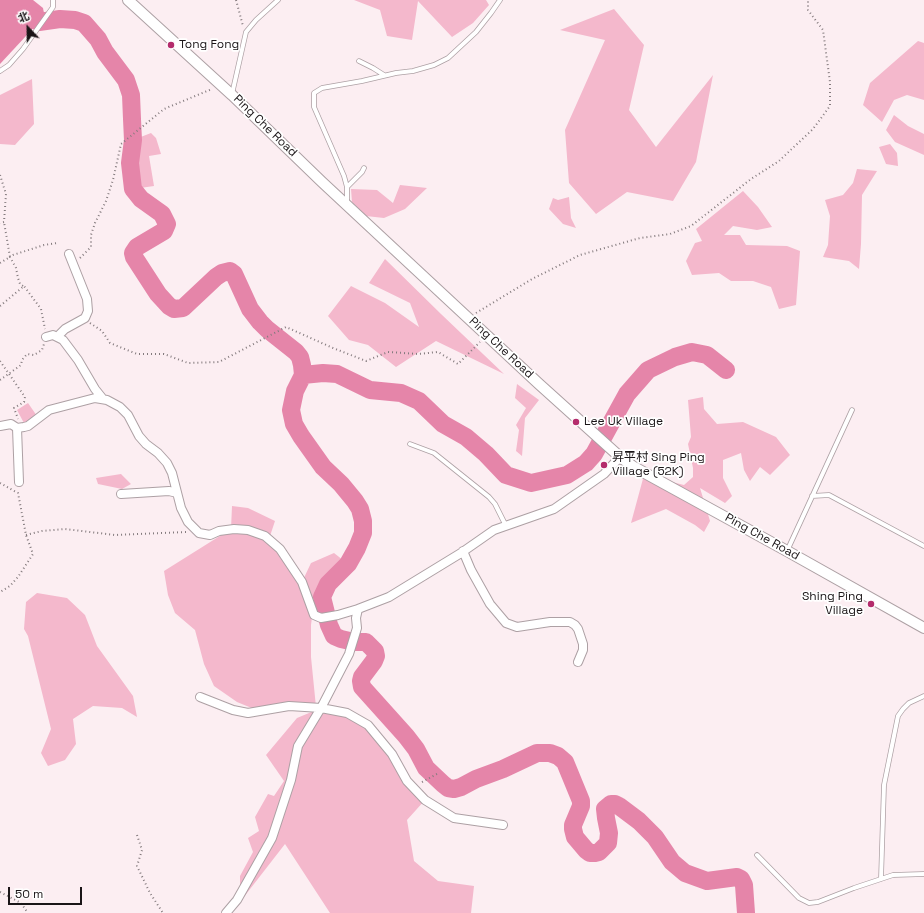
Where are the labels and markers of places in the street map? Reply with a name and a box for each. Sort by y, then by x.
place label: Tong Fong [179,38,239,52]
marker: Tong Fong [166,40,176,50]
place label: Lee Uk Village [584,415,663,429]
marker: Lee Uk Village [571,417,581,427]
place label: 昇平村 Sing Ping Village (52K) [612,451,705,479]
marker: 昇平村 Sing Ping Village (52K) [599,460,609,470]
place label: Shing Ping Village [802,590,863,618]
marker: Shing Ping Village [866,599,876,609]

